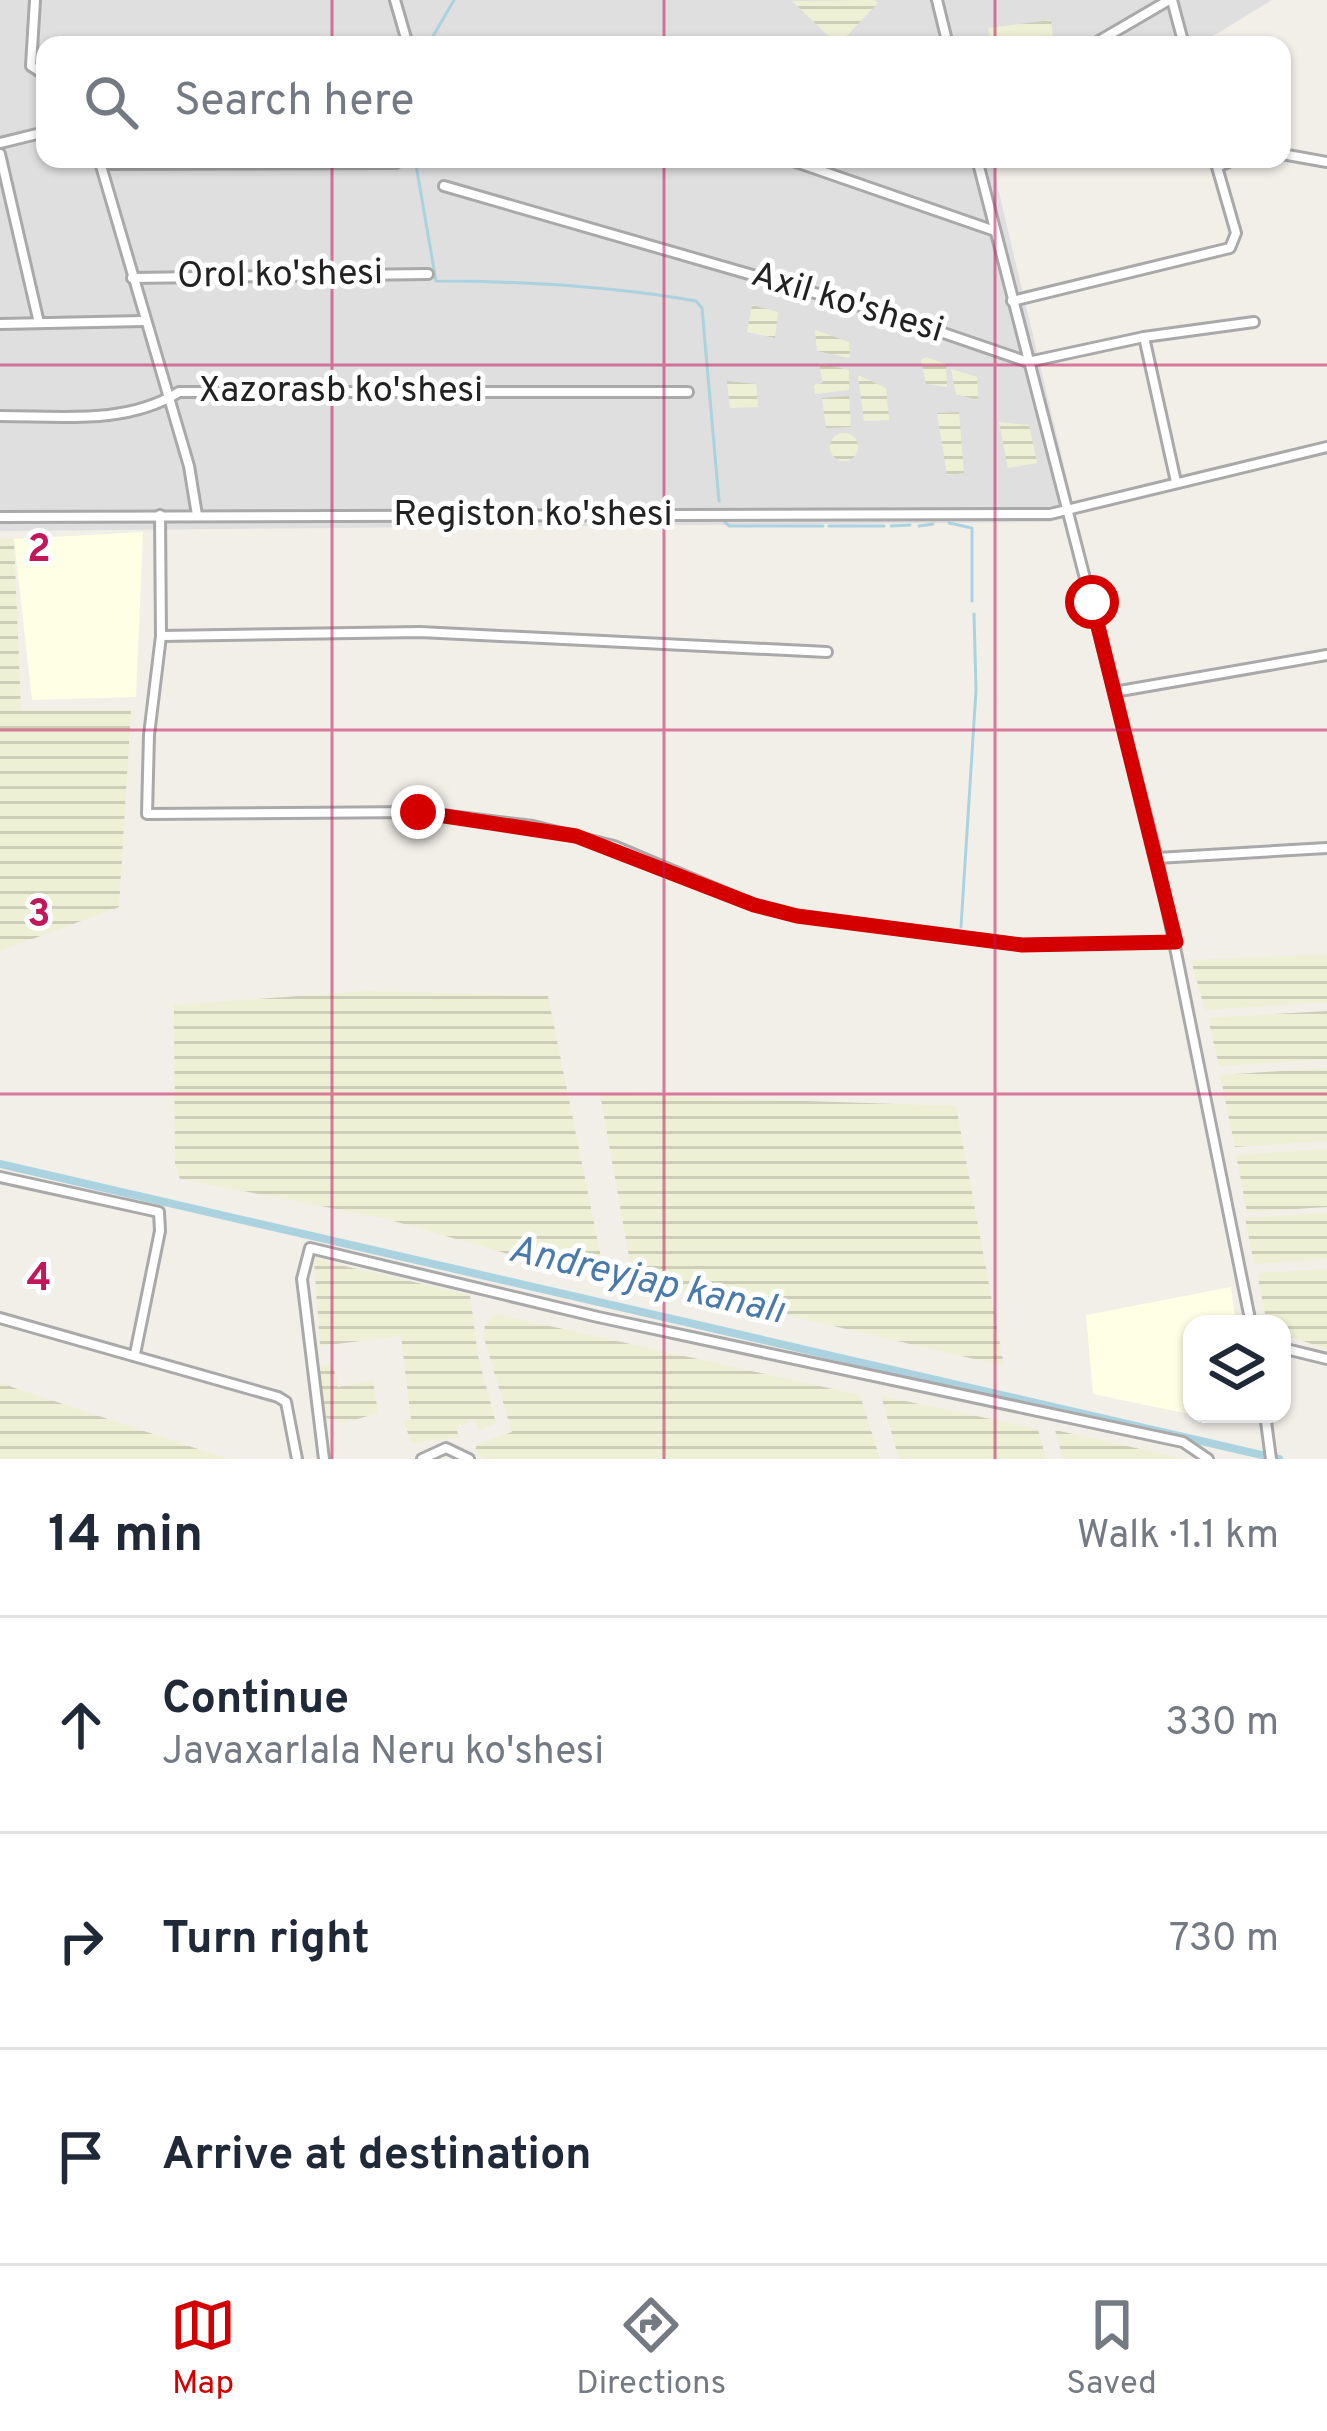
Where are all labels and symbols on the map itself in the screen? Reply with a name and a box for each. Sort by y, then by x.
street label: Orol ko'shesi [177,251,383,301]
street label: Axil ko'shesi [745,253,949,355]
street label: Xazorasb ko'shesi [199,369,483,415]
street label: Registon ko'shesi [393,493,673,539]
text: 2 [27,527,51,576]
route start [1065,575,1119,629]
route end [391,785,445,839]
text: 3 [27,892,51,941]
water label: Andreyjap kanalı [504,1227,789,1338]
text: 4 [26,1256,52,1305]

